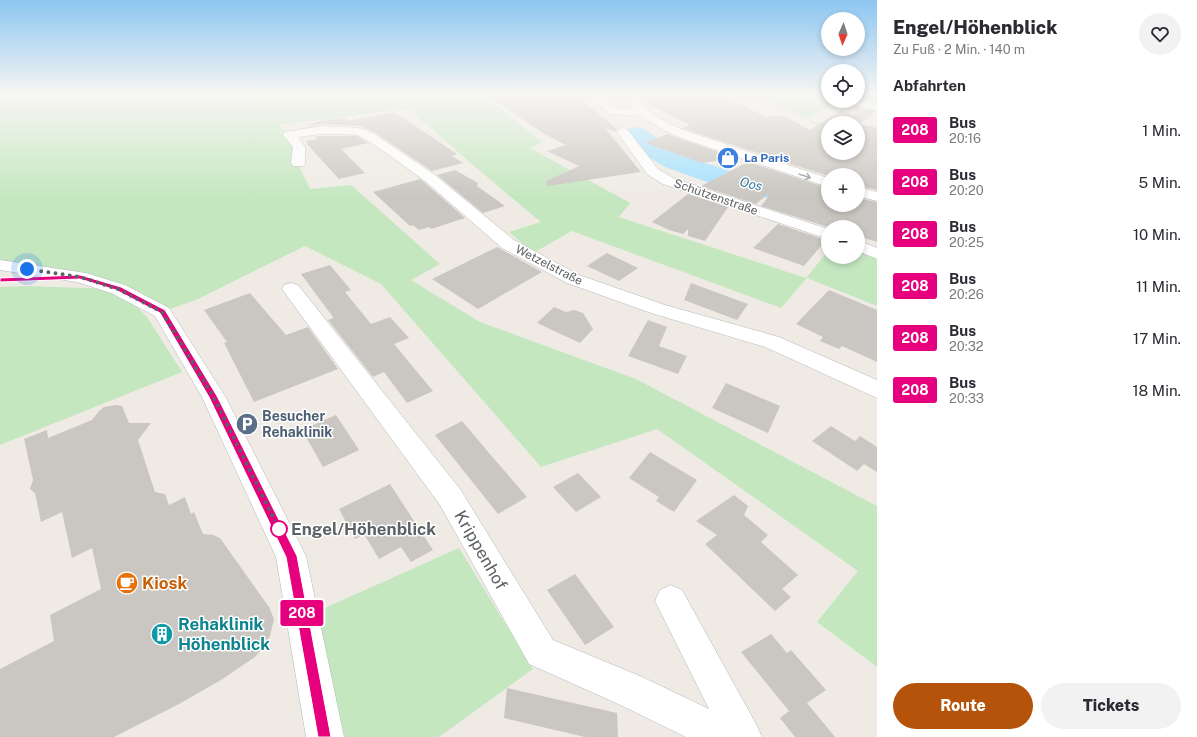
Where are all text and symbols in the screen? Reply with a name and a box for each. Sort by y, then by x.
north arrow [821,12,865,56]
map controls [821,12,865,264]
button: heart [1139,13,1181,55]
text: Engel/Höhenblick [893,16,1057,38]
text: Zu Fuß · 2 Min. · 140 m [893,42,1025,57]
button: locate [821,64,865,108]
text: Abfahrten [893,77,966,94]
text: Bus [949,114,976,131]
button: layers [821,116,865,160]
text: 208 [901,122,929,138]
text: 1 Min. [1142,122,1181,139]
text: 20:16 [949,131,981,146]
shop icon: La Paris [715,145,741,171]
place label: La Paris [744,151,789,165]
text: Bus [949,166,976,183]
button: + [821,168,865,212]
one-way arrow [799,173,812,180]
water label: Oos [738,174,764,194]
text: 208 [901,174,929,190]
text: 5 Min. [1139,174,1181,191]
street label: Schützenstraße [672,176,760,218]
text: 20:20 [949,183,984,198]
text: Bus [949,218,976,235]
button: − [821,220,865,264]
text: 208 [901,226,929,242]
text: 10 Min. [1133,226,1181,243]
text: 20:25 [949,235,984,250]
street label: Wetzelstraße [513,242,585,288]
your location [17,259,37,279]
text: Bus [949,270,976,287]
text: 208 [901,278,929,294]
text: 11 Min. [1136,278,1181,295]
text: 20:26 [949,287,984,302]
text: Bus [949,322,976,339]
text: 208 [901,330,929,346]
text: 17 Min. [1133,330,1181,347]
text: 20:32 [949,339,984,354]
text: Bus [949,374,976,391]
text: 208 [901,382,929,398]
text: 18 Min. [1132,382,1181,399]
text: 20:33 [949,391,984,406]
place label: Besucher Rehaklinik [262,408,332,440]
parking icon: Besucher Rehaklinik [234,411,260,437]
street label: Krippenhof [450,507,512,593]
place label: Engel/Höhenblick [291,519,436,539]
marker: Engel/Höhenblick [270,520,288,538]
cafe icon: Kiosk [114,570,140,596]
place label: Kiosk [142,573,187,593]
line badge: 208 [279,600,325,626]
text: 208 [288,605,316,621]
place label: Rehaklinik Höhenblick [178,614,270,654]
building icon: Rehaklinik Höhenblick [149,621,175,647]
button: Route [893,683,1033,729]
button: Tickets [1041,683,1181,729]

